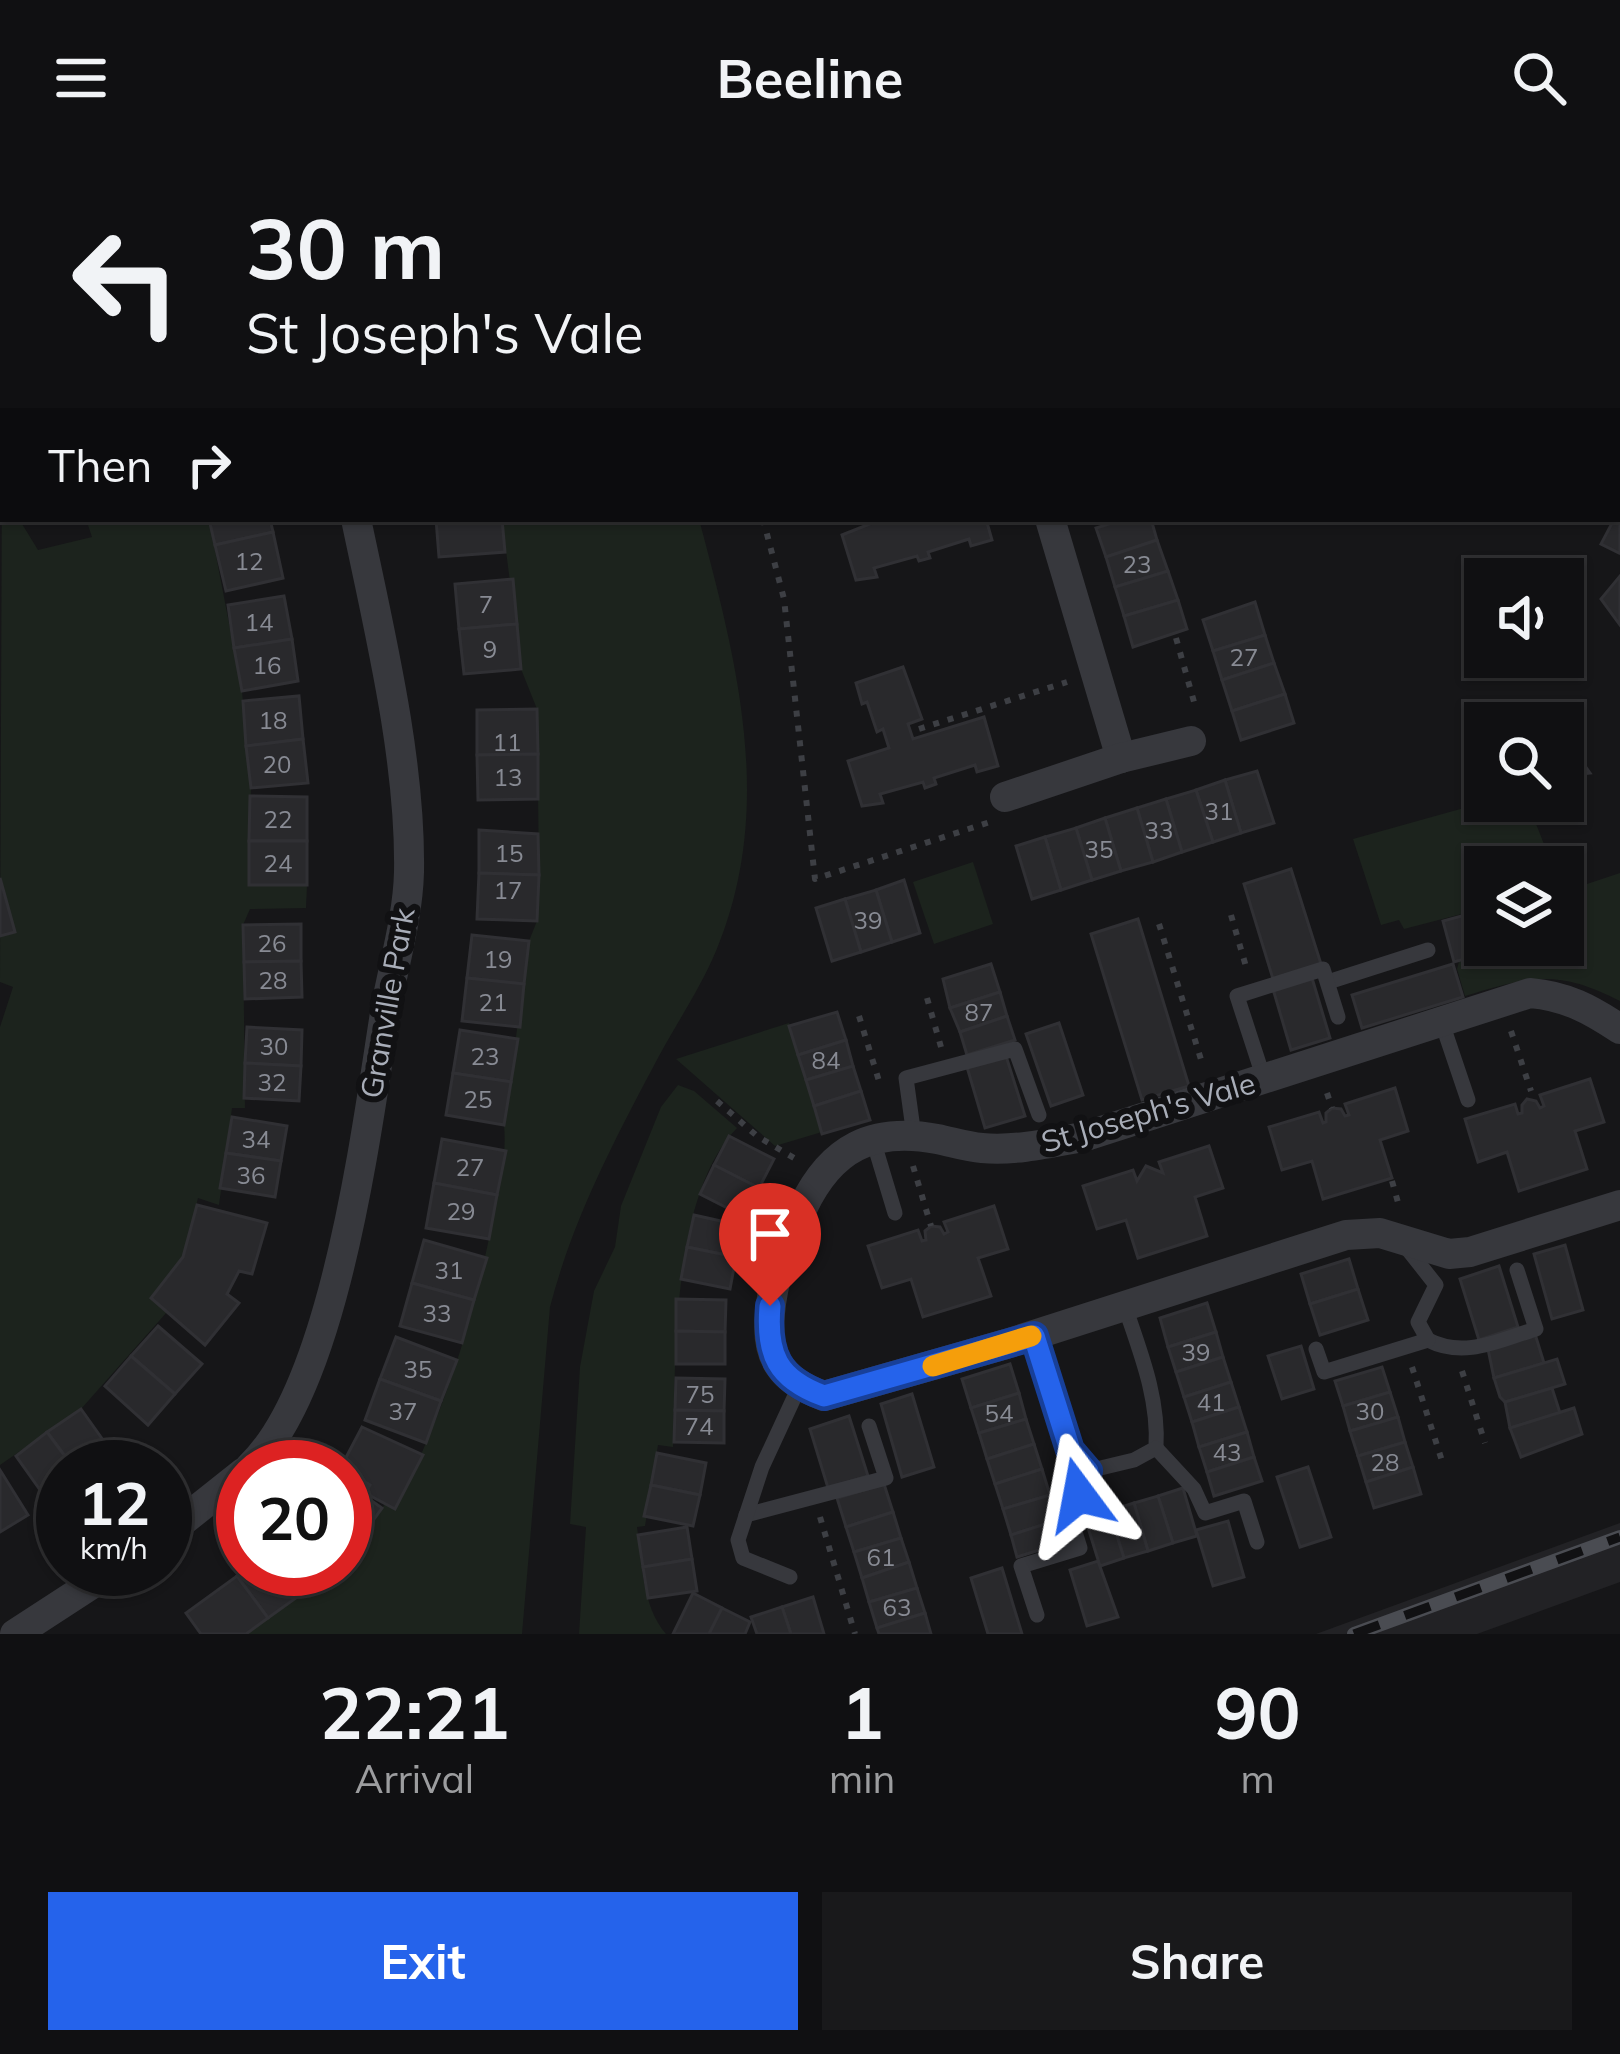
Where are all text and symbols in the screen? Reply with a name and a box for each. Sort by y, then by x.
text: Beeline [717,44,903,112]
icon: menu [48,45,114,111]
icon: search [1506,45,1572,111]
text: 30 m [246,195,445,300]
icon: left [48,204,204,360]
text: St Joseph's Vale [246,299,643,367]
icon: right [176,432,242,498]
text: Then [48,437,152,493]
house number: 12 [235,546,263,576]
house number: 23 [1123,549,1151,579]
map controls [1464,558,1584,966]
button: sound [1464,558,1584,678]
house number: 7 [479,589,493,619]
house number: 14 [245,607,273,637]
house number: 9 [483,634,497,664]
house number: 27 [1230,642,1258,672]
house number: 16 [253,650,281,680]
button: search [1464,702,1584,822]
house number: 18 [259,705,287,735]
house number: 11 [493,727,521,757]
house number: 20 [263,749,291,779]
house number: 13 [494,762,522,792]
house number: 31 [1205,796,1233,826]
house number: 22 [264,804,292,834]
house number: 33 [1145,815,1173,845]
house number: 35 [1085,834,1113,864]
house number: 15 [495,838,523,868]
button: layers [1464,846,1584,966]
house number: 24 [264,848,292,878]
house number: 17 [494,875,522,905]
street label: Granville Park [352,904,423,1101]
house number: 39 [854,905,882,935]
house number: 26 [258,928,286,958]
house number: 19 [484,944,512,974]
house number: 28 [259,965,287,995]
house number: 21 [479,987,507,1017]
house number: 87 [965,997,993,1027]
house number: 30 [260,1031,288,1061]
house number: 23 [471,1041,499,1071]
house number: 84 [812,1045,840,1075]
street label: St Joseph's Vale [1037,1063,1259,1161]
house number: 32 [258,1067,286,1097]
house number: 25 [464,1084,492,1114]
house number: 34 [242,1124,270,1154]
house number: 27 [456,1152,484,1182]
house number: 36 [237,1160,265,1190]
pin [719,1183,821,1306]
house number: 29 [447,1196,475,1226]
icon: arrive [737,1201,803,1267]
house number: 31 [435,1255,463,1285]
house number: 33 [423,1298,451,1328]
house number: 39 [1182,1337,1210,1367]
house number: 35 [404,1354,432,1384]
house number: 75 [686,1379,714,1409]
house number: 41 [1197,1387,1225,1417]
house number: 37 [389,1396,417,1426]
house number: 30 [1356,1396,1384,1426]
house number: 54 [985,1398,1013,1428]
house number: 74 [685,1411,713,1441]
position arrow [1016,1432,1142,1558]
house number: 43 [1213,1437,1241,1467]
speed limit sign: 20 [216,1440,372,1596]
house number: 28 [1371,1447,1399,1477]
text: 12 [78,1465,150,1540]
text: km/h [80,1529,148,1567]
house number: 61 [867,1542,895,1572]
house number: 63 [883,1592,911,1622]
text: 22:21 [319,1667,510,1757]
text: 1 [841,1667,884,1757]
text: 90 [1214,1667,1301,1757]
text: Arrival [355,1754,474,1803]
text: min [829,1754,895,1803]
text: m [1241,1754,1275,1803]
button: Exit [48,1892,798,2030]
button: Share [822,1892,1572,2030]

